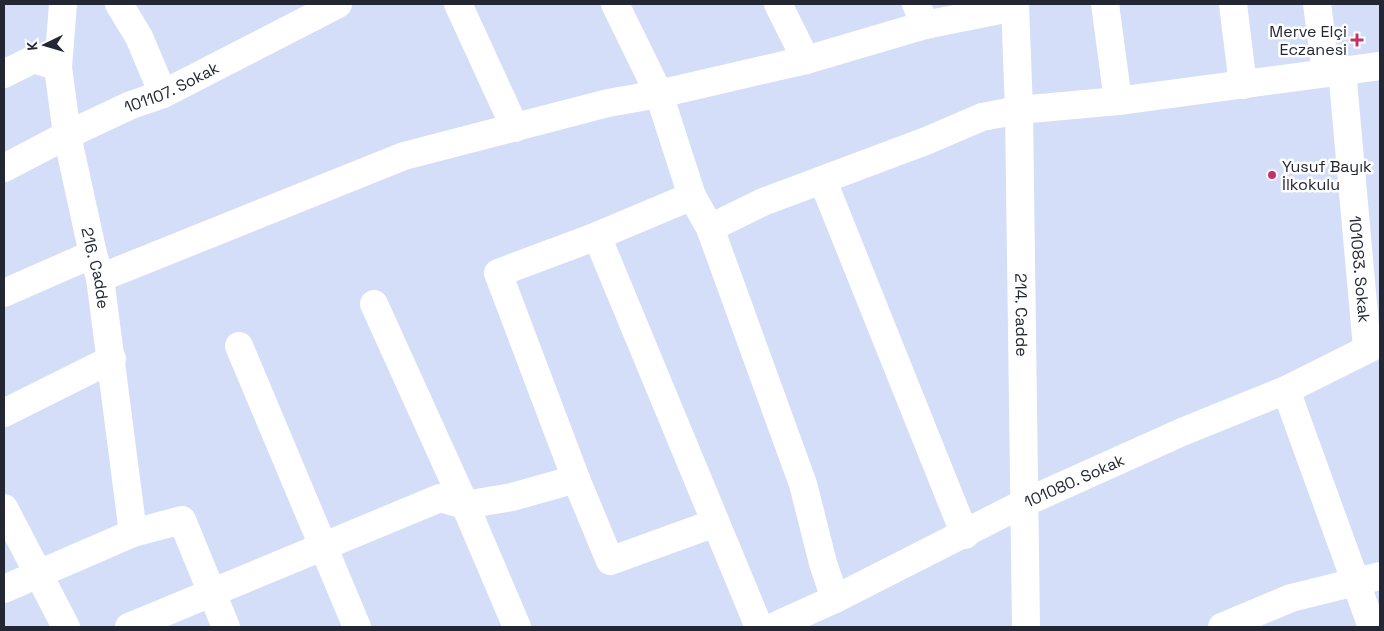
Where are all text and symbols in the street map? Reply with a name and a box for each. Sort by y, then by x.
north arrow [20,20,70,70]
place label: Merve Elçi Eczanesi [1269,21,1347,60]
marker: Merve Elçi Eczanesi [1351,34,1363,46]
text: K [23,41,41,51]
street label: 101107. Sokak [121,57,223,118]
place label: Yusuf Bayık İlkokulu [1282,156,1372,195]
marker: Yusuf Bayık İlkokulu [1266,169,1278,181]
street label: 101083. Sokak [1344,215,1375,324]
street label: 216. Cadde [76,225,114,310]
street label: 214. Cadde [1010,273,1032,357]
street label: 101080. Sokak [1021,449,1128,513]

